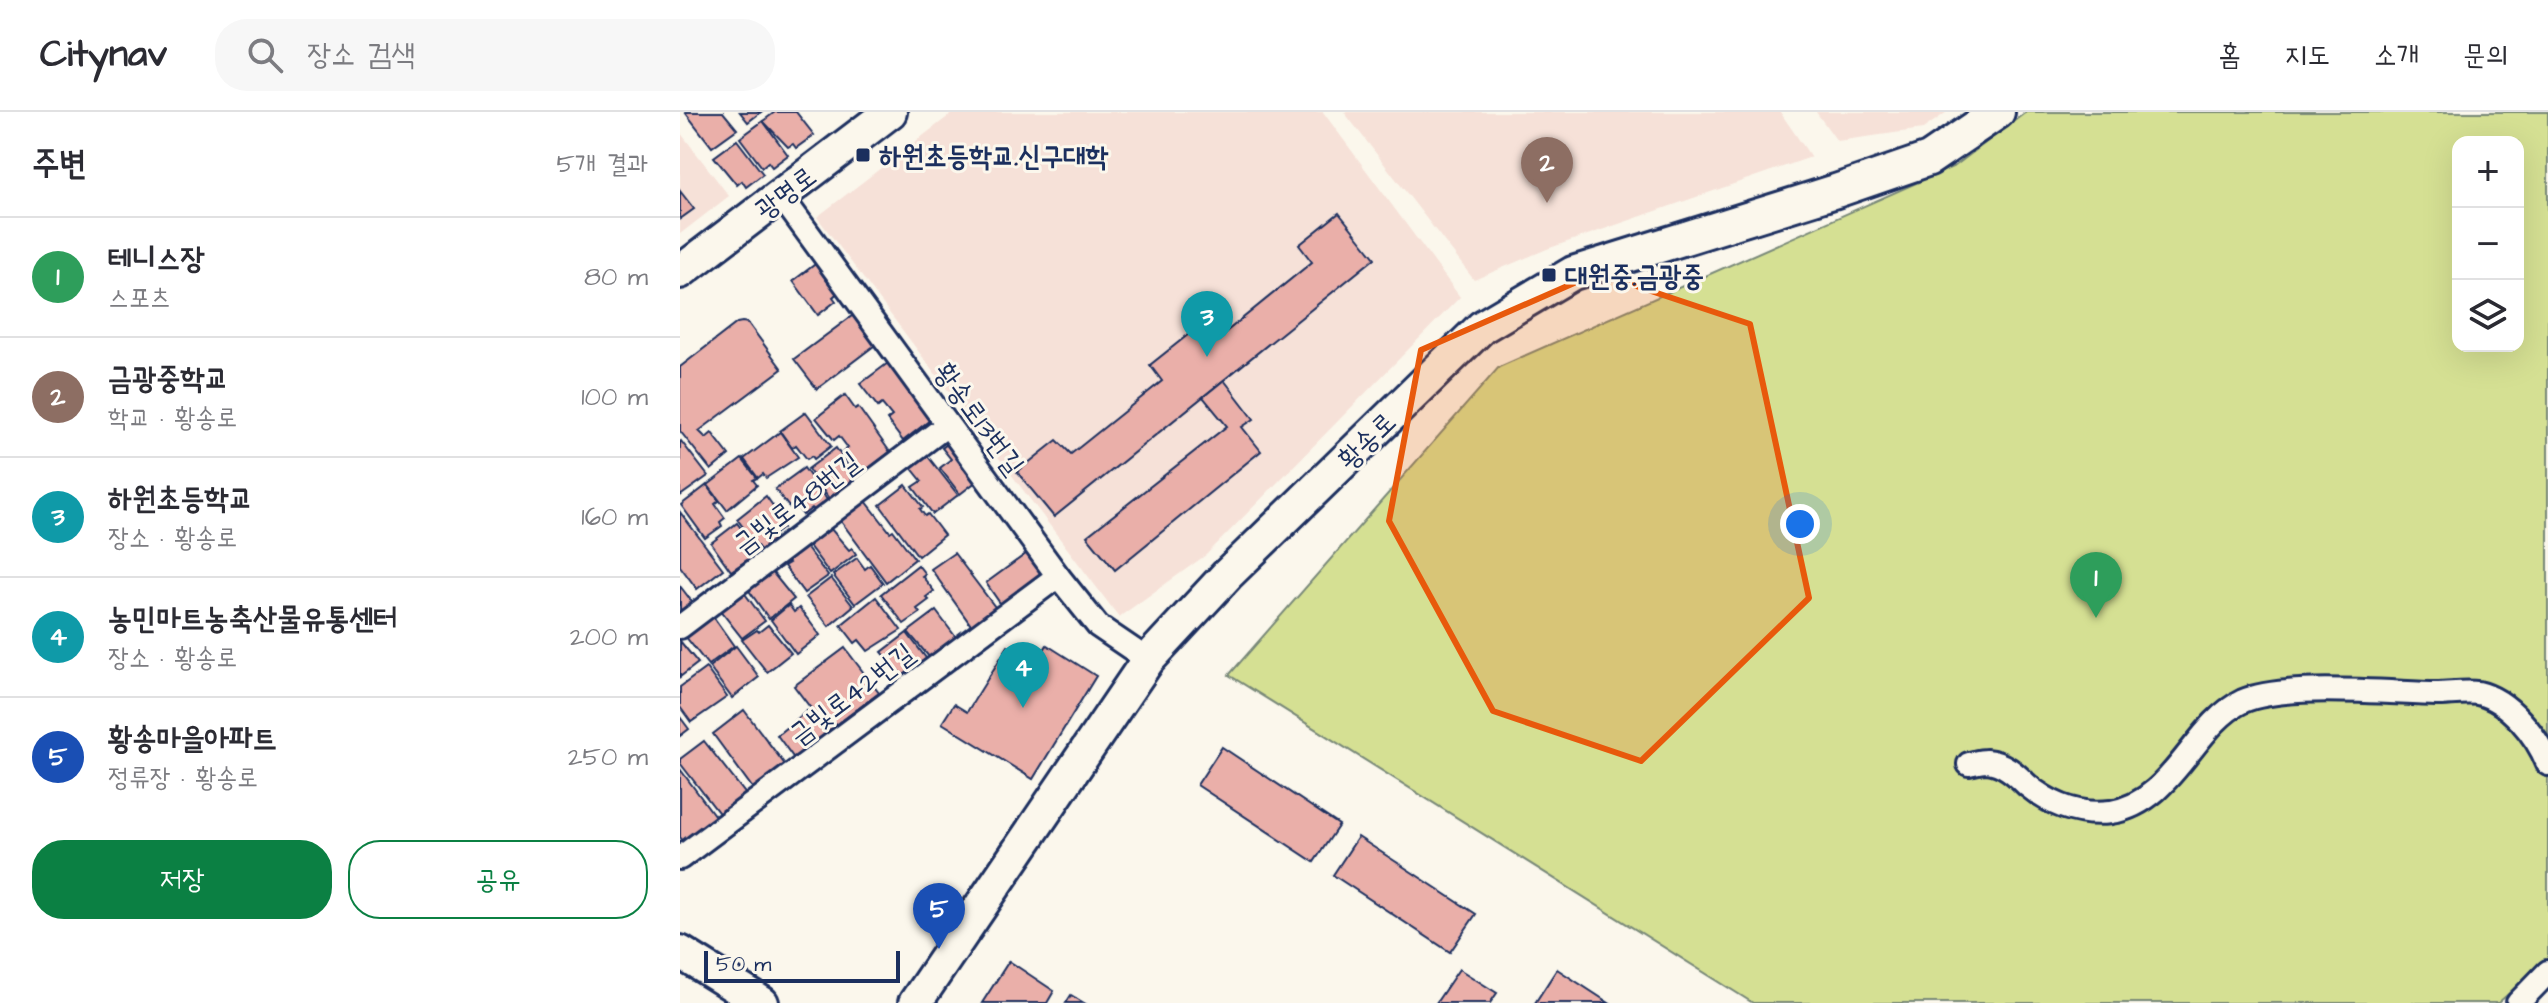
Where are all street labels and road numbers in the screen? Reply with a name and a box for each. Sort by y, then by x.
street label: 광명로 [747,157,825,229]
street label: 황송로13번길 [925,355,1033,483]
street label: 황송로 [1329,404,1405,479]
street label: 금빛로48번길 [725,443,868,564]
street label: 금빛로42번길 [781,634,923,754]

